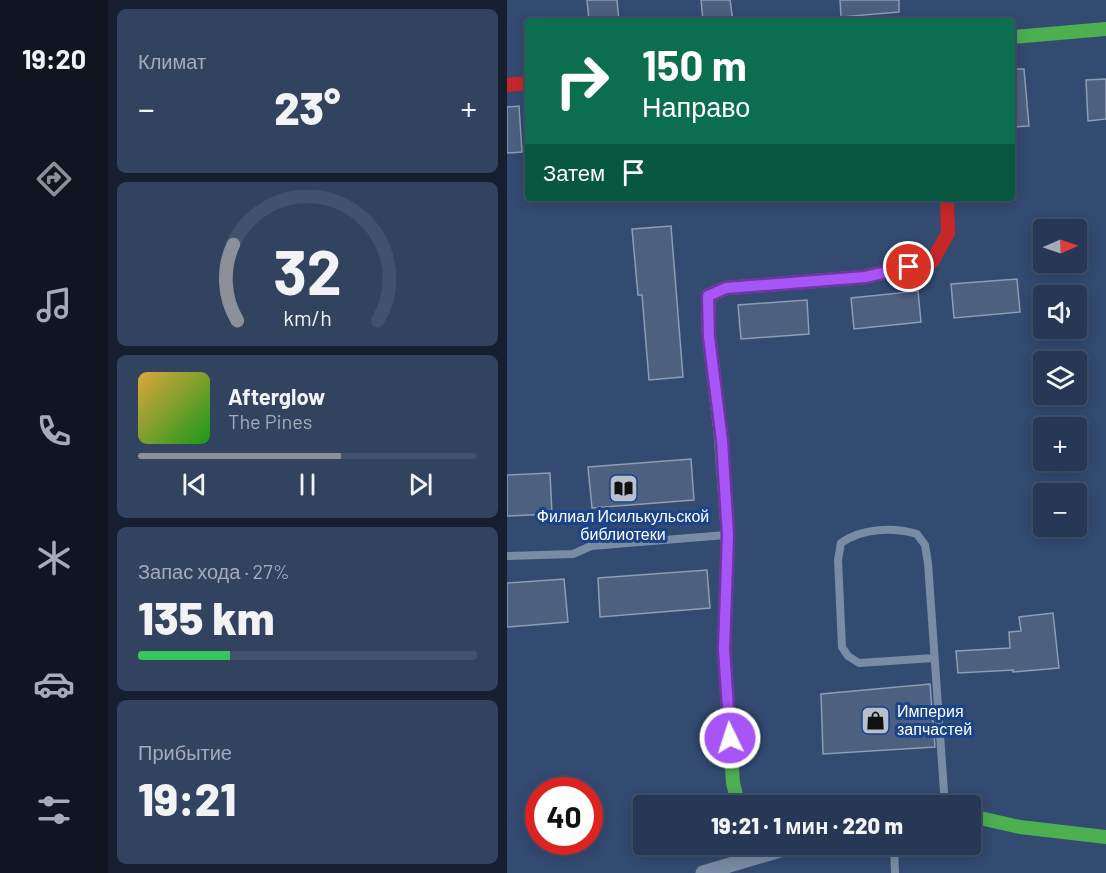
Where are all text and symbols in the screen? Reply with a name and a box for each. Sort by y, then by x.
text: 150 m [642,39,747,89]
text: 19:20 [22,42,86,74]
icon: right [543,42,621,120]
text: Климат [138,49,206,73]
text: 23° [274,80,341,134]
text: − [138,88,155,128]
text: + [460,88,477,128]
text: Направо [642,90,750,122]
icon: arrive [617,156,650,189]
icon: directions [33,158,75,200]
text: Затем [543,159,605,185]
north arrow [1033,219,1087,273]
map controls [1033,219,1087,537]
text: 32 [273,233,342,307]
pin [883,241,934,292]
icon: arrive [892,250,925,283]
icon: music [33,284,75,326]
button: sound [1033,285,1087,339]
text: km/h [283,305,332,330]
button: layers [1033,351,1087,405]
text: Afterglow [228,383,325,409]
text: The Pines [228,409,312,433]
icon: phone [33,410,75,452]
button: + [1033,417,1087,471]
icon: previous [178,468,211,501]
icon: pause [291,468,324,501]
icon: next [404,468,437,501]
library icon: Филиал Исилькульской библиотеки [607,472,639,504]
button: − [1033,483,1087,537]
place label: Филиал Исилькульской библиотеки [537,506,709,543]
icon: climate [33,537,75,579]
text: Запас хода · 27% [138,559,290,583]
text: 135 km [138,590,275,644]
icon: car [33,663,75,705]
place label: Империя запчастей [897,701,972,738]
shop icon: Империя запчастей [860,704,892,736]
position arrow [698,706,762,770]
text: Прибытие [138,740,232,764]
text: 19:21 [138,771,236,825]
speed limit sign: 40 [525,777,603,855]
icon: filters [33,789,75,831]
text: 19:21 · 1 мин · 220 m [711,812,903,838]

